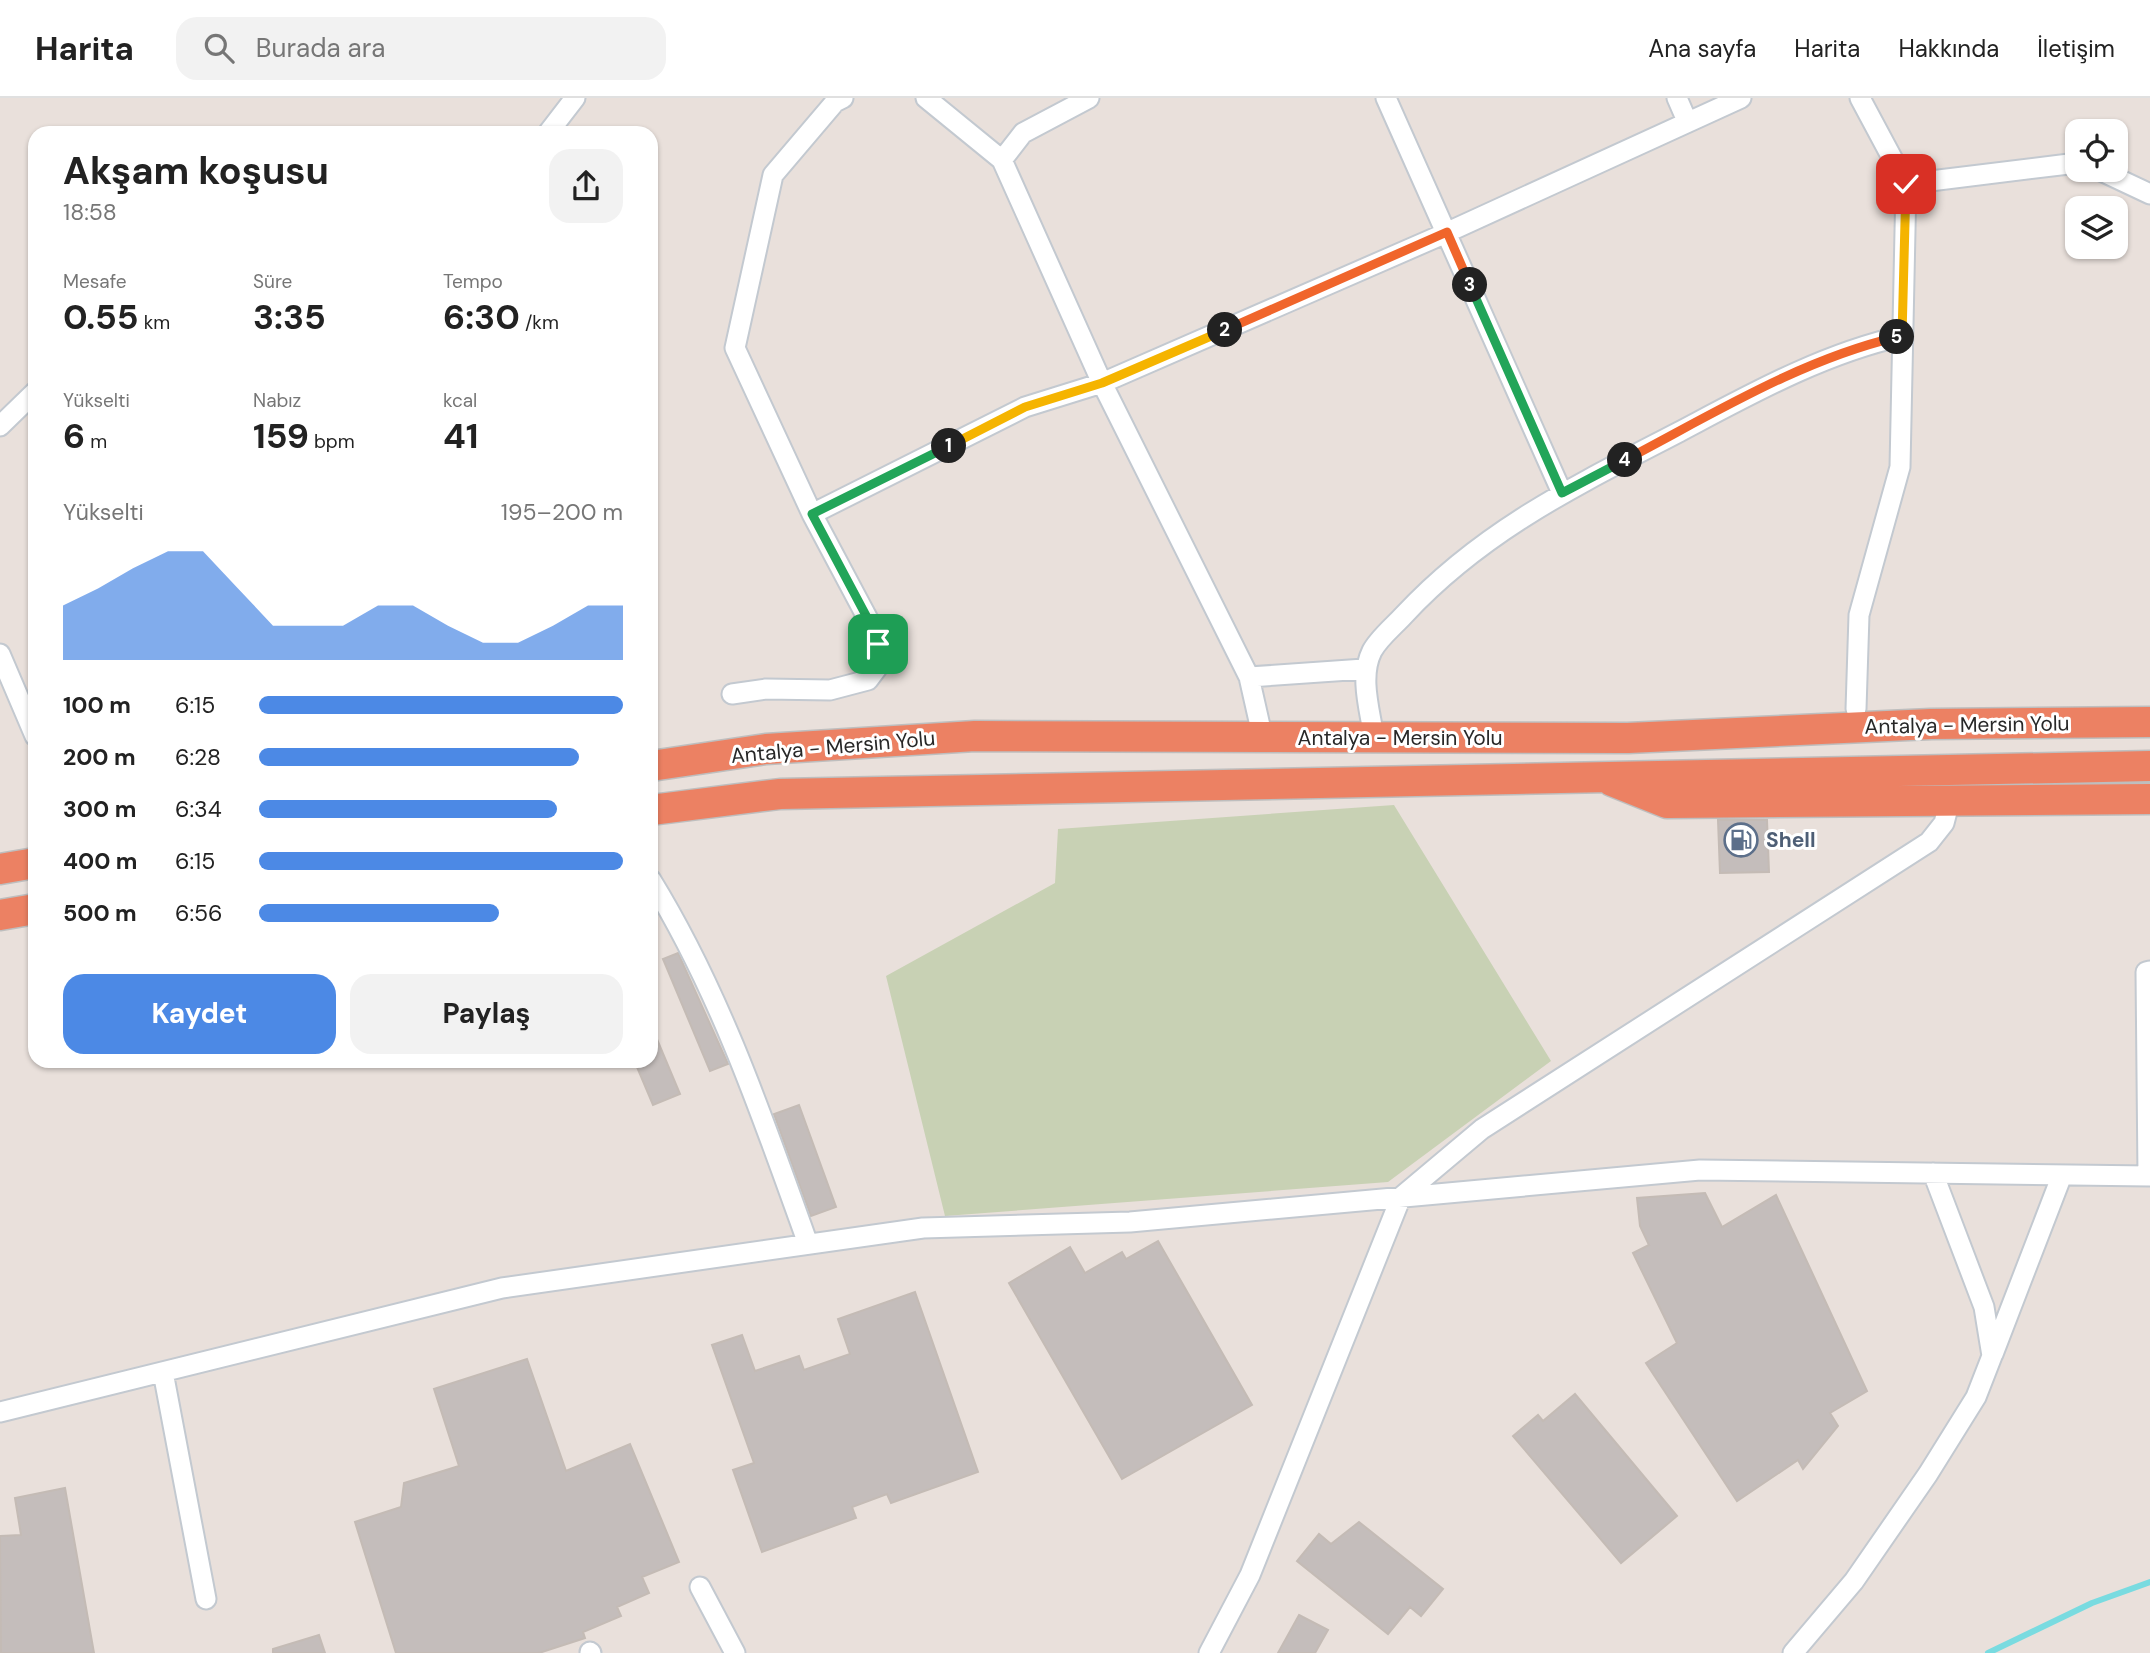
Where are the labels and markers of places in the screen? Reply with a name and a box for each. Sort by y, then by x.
pin [1876,154,1936,214]
pin: 3 [1452,268,1488,302]
pin: 2 [1208,313,1242,348]
pin: 5 [1880,320,1914,354]
pin: 1 [932,428,967,464]
pin: 4 [1608,442,1642,478]
pin [848,614,908,674]
fuel station icon: Shell [1722,821,1760,859]
place label: Shell [1766,826,1816,854]

